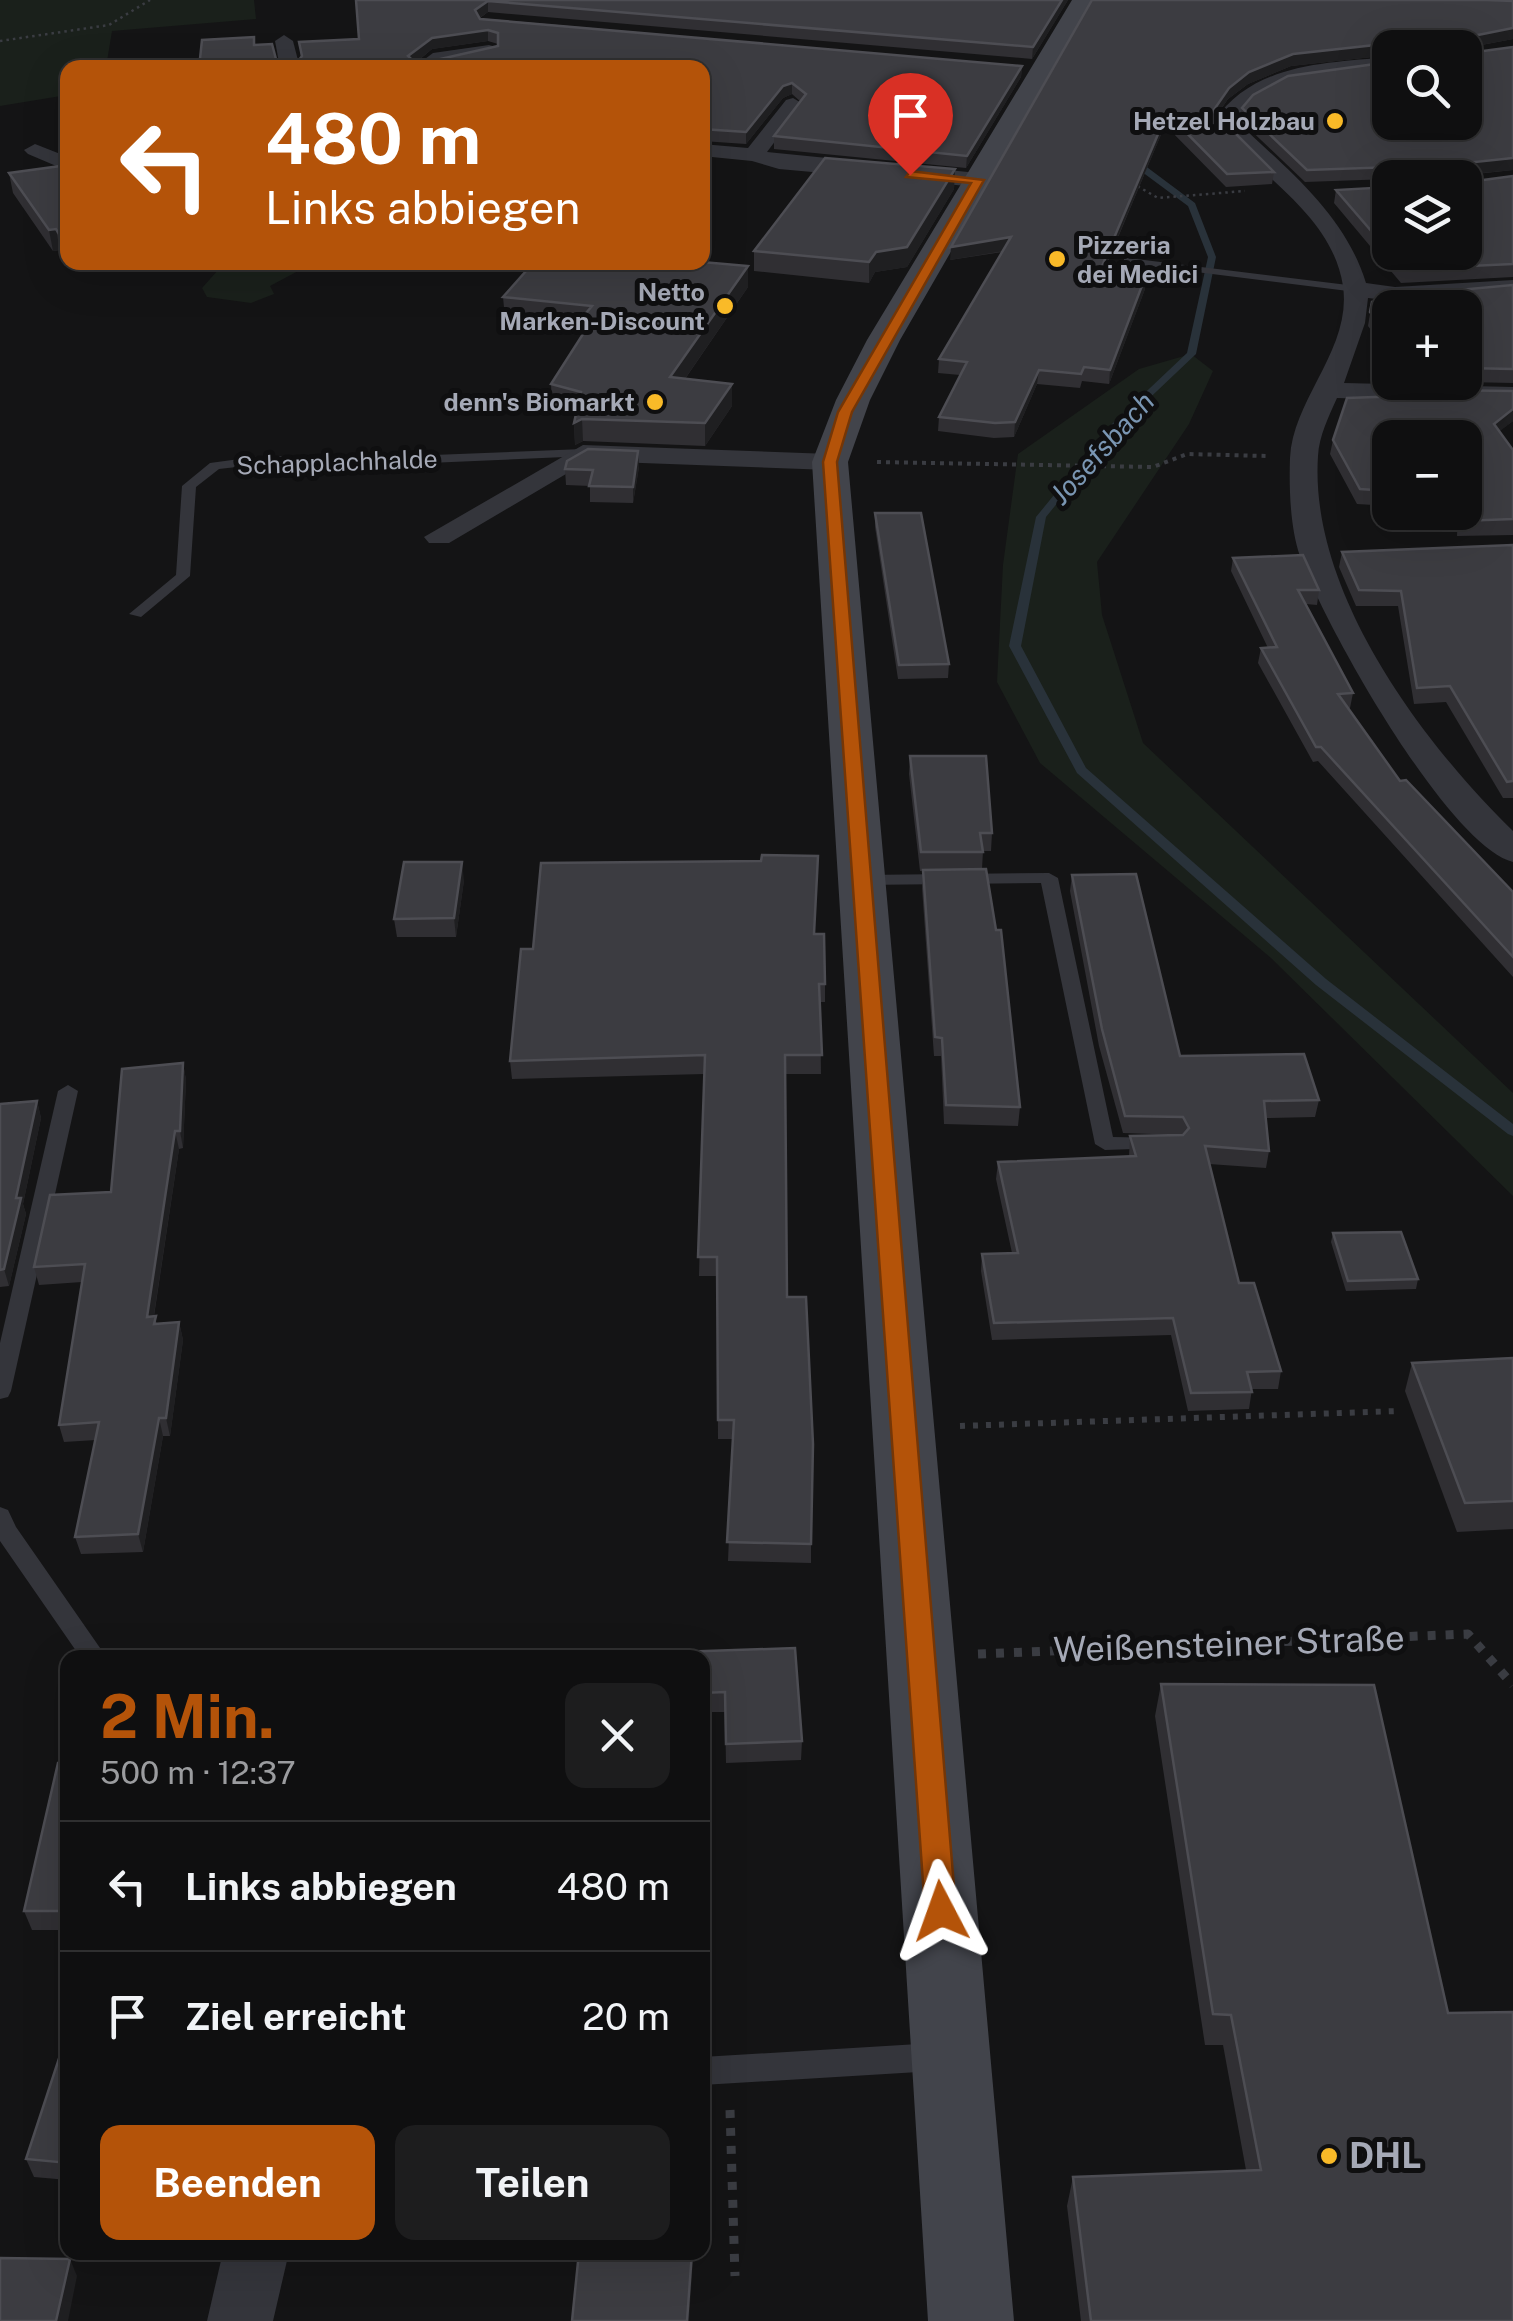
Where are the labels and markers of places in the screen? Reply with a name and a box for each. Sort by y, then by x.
pin [868,73,953,176]
place label: Hetzel Holzbau [1133,106,1315,136]
marker: Hetzel Holzbau [1324,110,1346,132]
place label: Pizzeria dei Medici [1077,230,1198,289]
marker: Pizzeria dei Medici [1046,248,1068,270]
place label: Netto Marken-Discount [499,277,705,336]
marker: Netto Marken-Discount [714,295,736,317]
place label: denn's Biomarkt [444,387,635,417]
marker: denn's Biomarkt [644,391,666,413]
place label: DHL [1349,2135,1421,2176]
marker: DHL [1318,2145,1340,2167]

